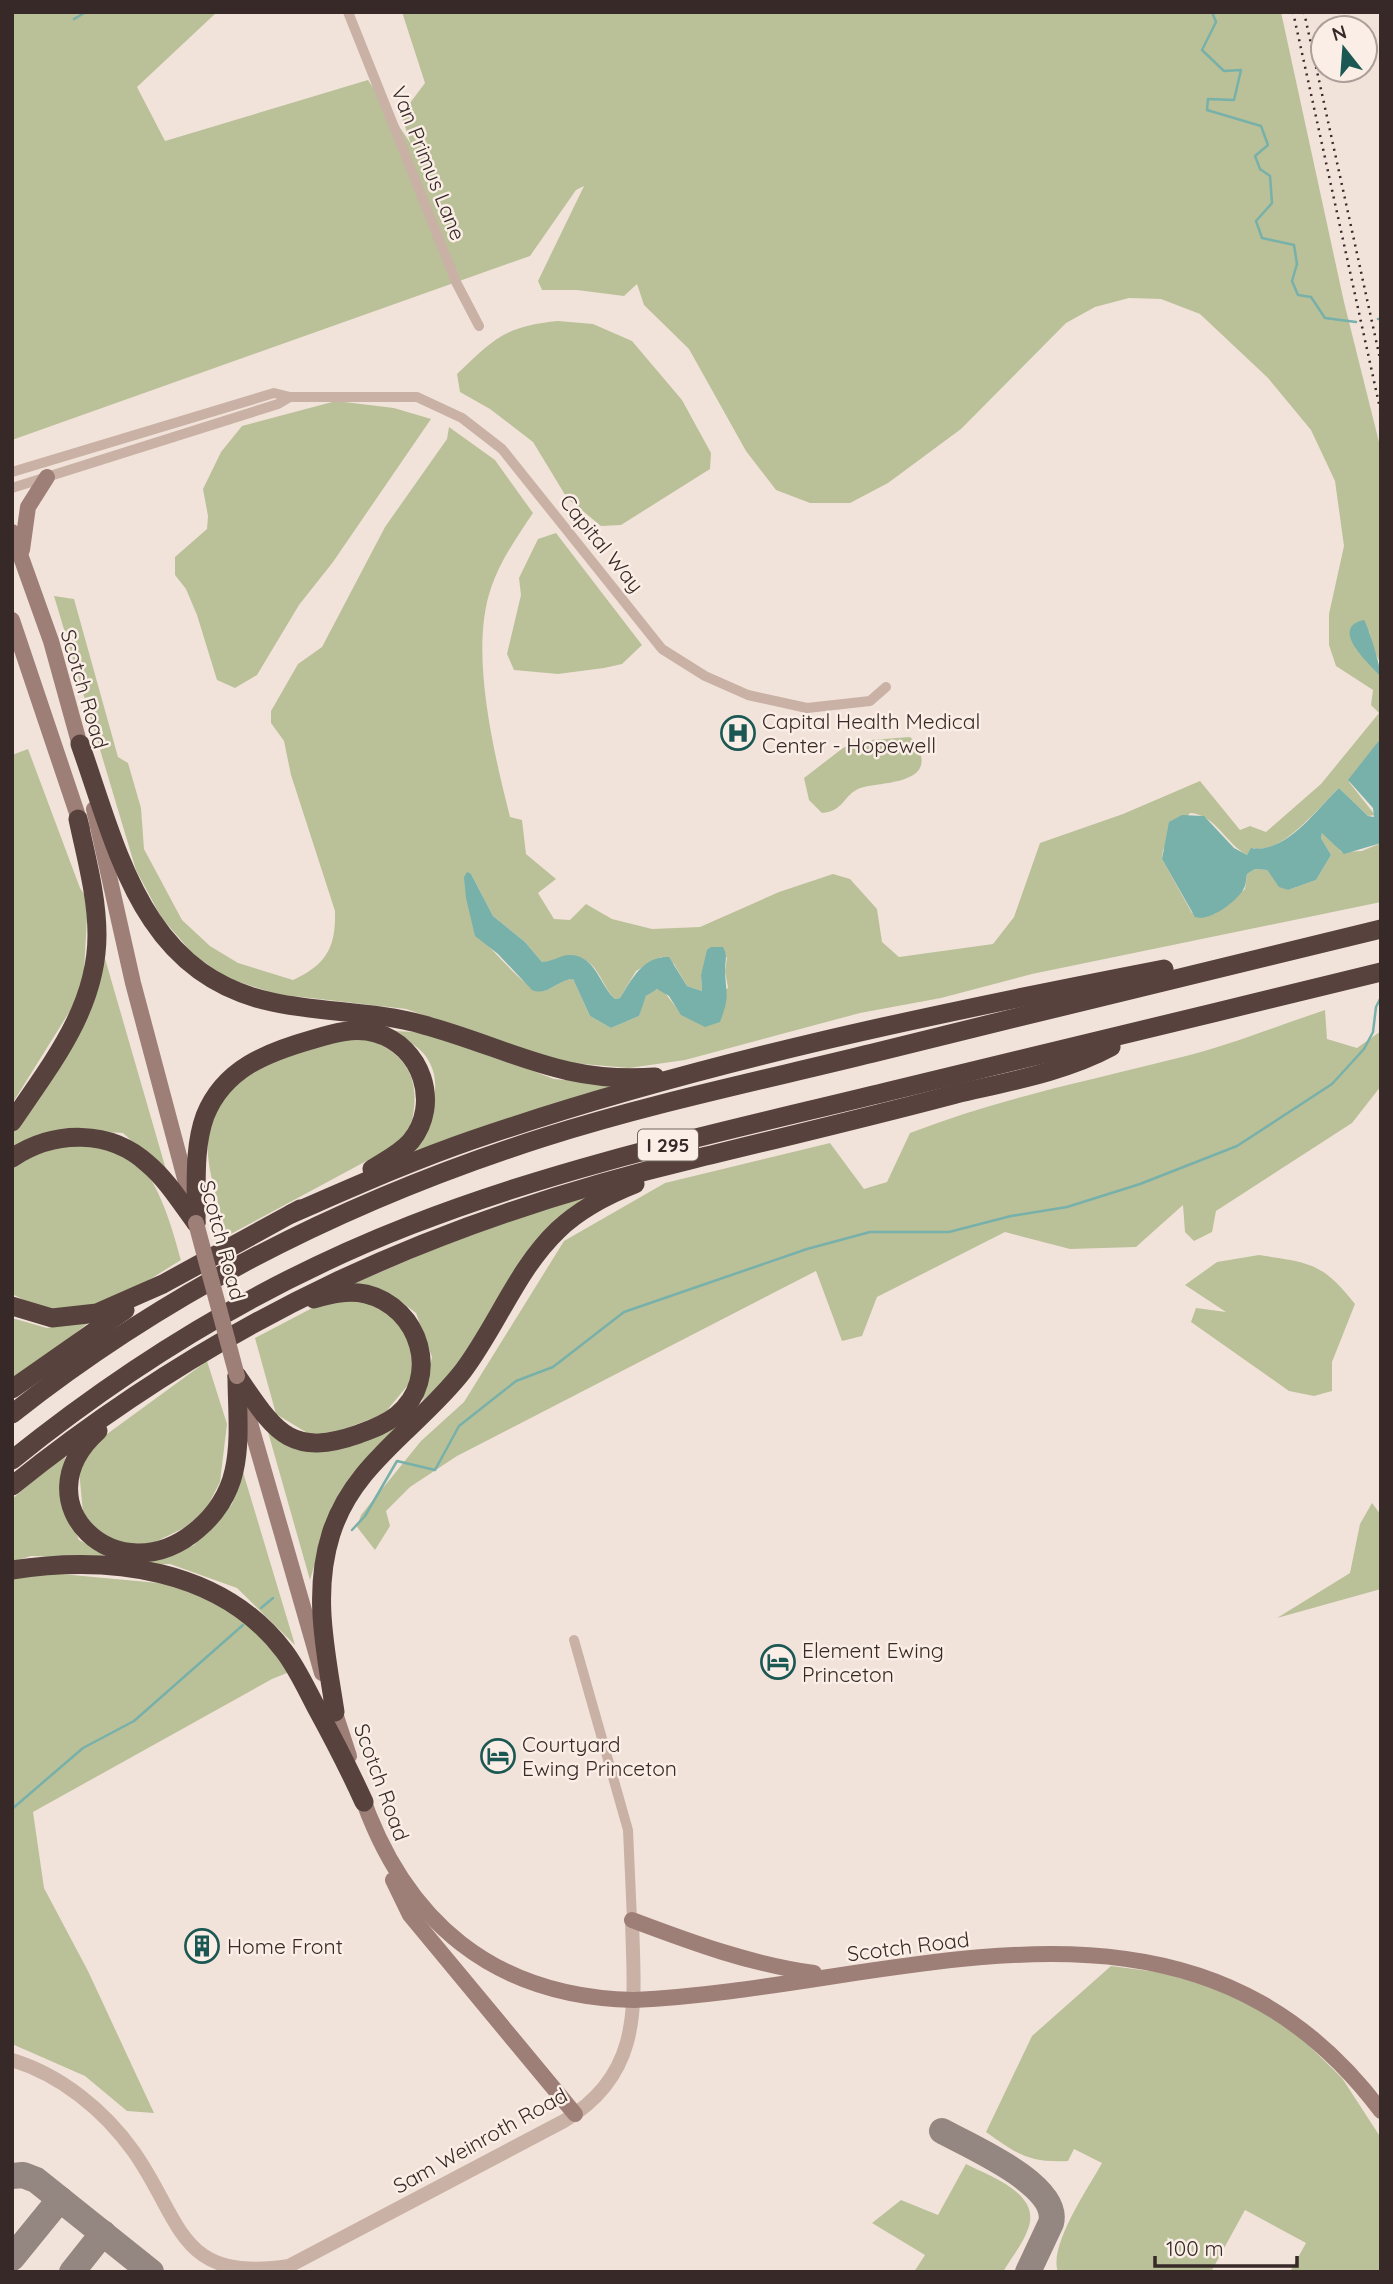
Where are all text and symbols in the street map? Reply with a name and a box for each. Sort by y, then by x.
north arrow [1309,14,1379,84]
text: N [1329,19,1349,46]
street label: Van Primus Lane [386,82,472,244]
street label: Capital Way [555,489,649,597]
street label: Scotch Road [56,626,114,752]
place label: Capital Health Medical Center - Hopewell [762,708,980,758]
hospital icon: Capital Health Medical Center - Hopewell [719,714,757,752]
road number: I 295 [638,1130,698,1161]
street label: Scotch Road [195,1177,251,1303]
place label: Element Ewing Princeton [802,1637,944,1687]
hotel icon: Element Ewing Princeton [759,1643,797,1681]
street label: Scotch Road [349,1720,415,1844]
place label: Courtyard Ewing Princeton [522,1731,677,1781]
hotel icon: Courtyard Ewing Princeton [479,1737,517,1775]
street label: Scotch Road [845,1926,971,1966]
building icon: Home Front [183,1927,221,1965]
place label: Home Front [227,1933,343,1959]
street label: Sam Weinroth Road [388,2081,572,2199]
scale bar [1155,2224,1297,2268]
text: 100 m [1166,2235,1224,2261]

